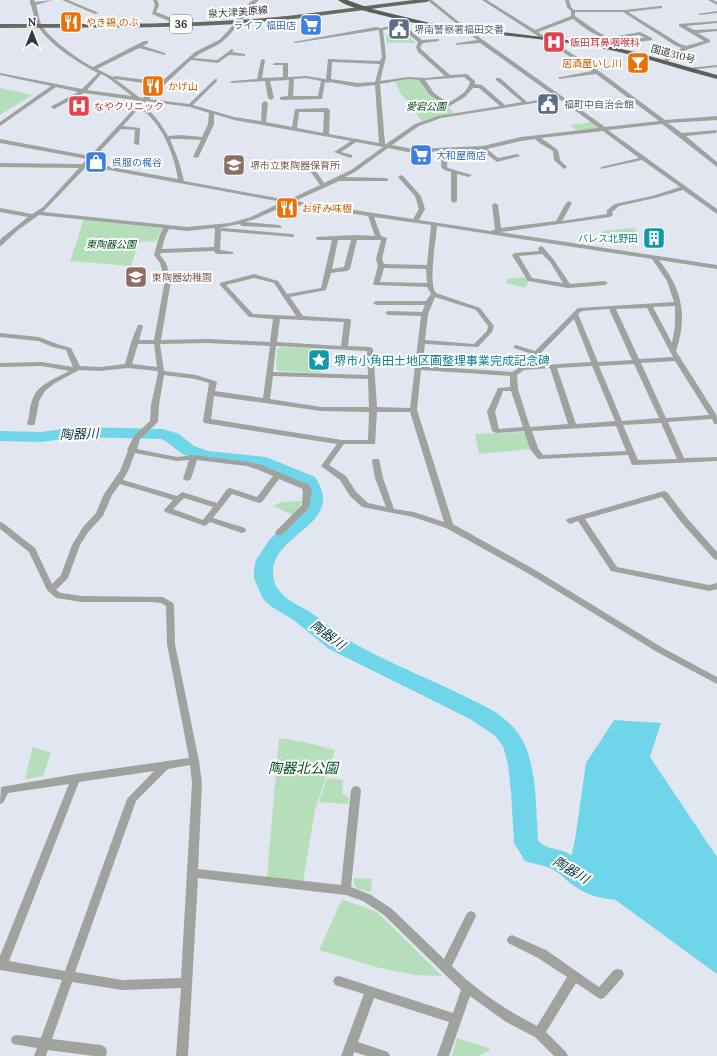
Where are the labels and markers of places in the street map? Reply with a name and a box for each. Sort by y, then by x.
restaurant icon: やき鶏 のぶ [58,9,84,35]
supermarket icon: ライフ 福田店 [298,12,324,38]
place label: やき鶏 のぶ [86,16,139,29]
public building icon: 堺南警察署福田交番 [386,16,412,42]
place label: ライフ 福田店 [233,19,296,32]
place label: 堺南警察署福田交番 [414,23,504,36]
hospital icon: 飯田耳鼻咽喉科 [541,29,567,55]
place label: 飯田耳鼻咽喉科 [570,36,640,49]
bar icon: 居酒屋いし川 [625,50,651,76]
place label: 居酒屋いし川 [562,57,622,70]
restaurant icon: かげ山 [140,73,166,99]
place label: かげ山 [168,80,198,93]
public building icon: 福町中自治会館 [535,91,561,117]
hospital icon: なやクリニック [66,93,92,119]
place label: 福町中自治会館 [564,98,634,111]
place label: なやクリニック [94,100,164,113]
supermarket icon: 大和屋商店 [408,142,434,168]
shop icon: 呉服の梶谷 [83,149,109,175]
place label: 大和屋商店 [436,149,486,162]
school or university icon: 堺市立東陶器保育所 [221,152,247,178]
place label: 呉服の梶谷 [112,156,162,169]
place label: 堺市立東陶器保育所 [250,159,340,172]
restaurant icon: お好み味樹 [274,195,300,221]
place label: お好み味樹 [302,202,352,215]
building icon: パレス北野田 [641,225,667,251]
place label: パレス北野田 [578,232,638,245]
school or university icon: 東陶器幼稚園 [123,264,149,290]
place label: 東陶器幼稚園 [152,271,212,284]
place icon: 堺市小角田土地区画整理事業完成記念碑 [306,347,332,373]
place label: 堺市小角田土地区画整理事業完成記念碑 [334,353,550,368]

